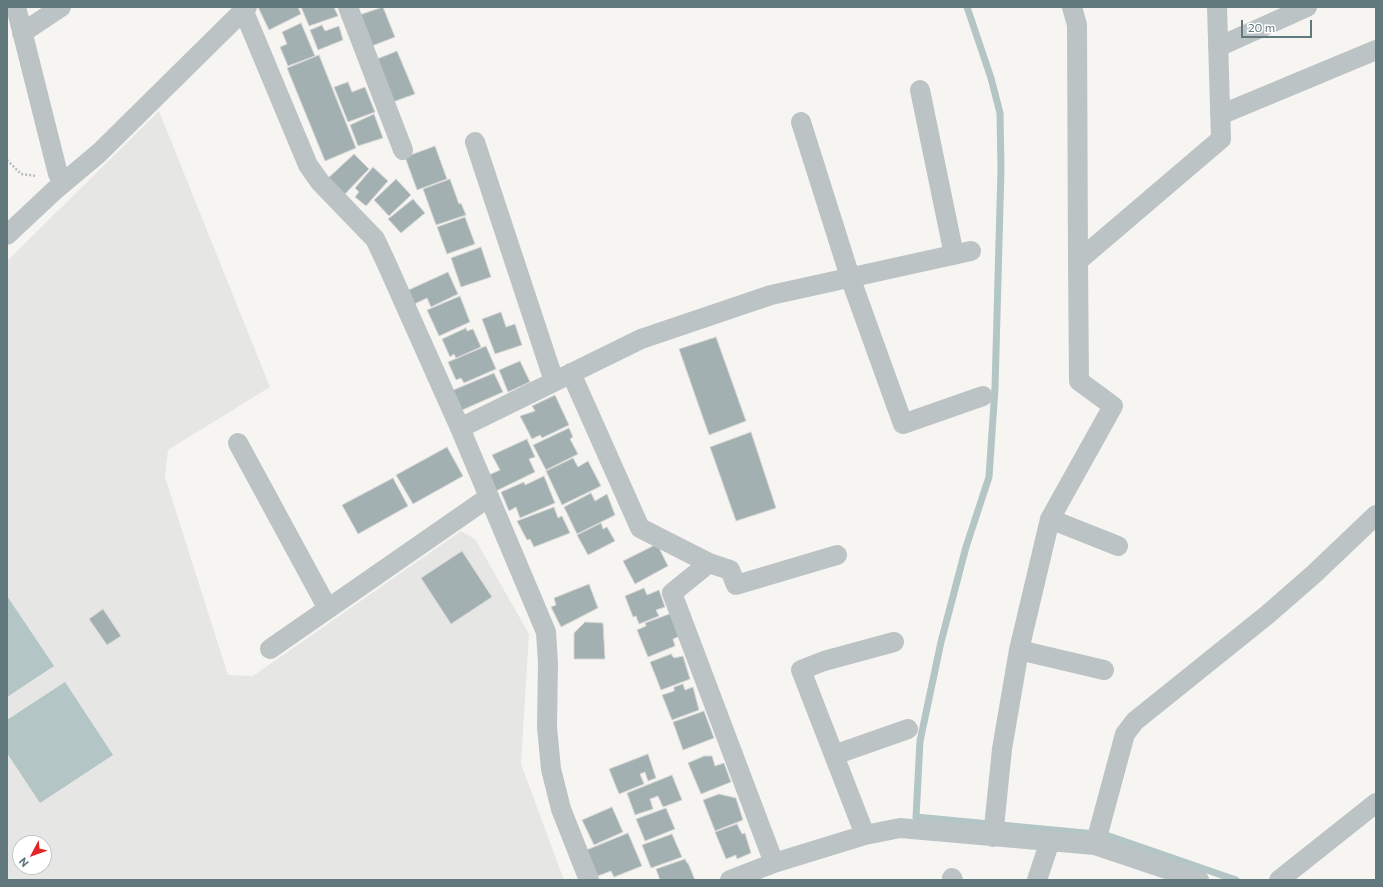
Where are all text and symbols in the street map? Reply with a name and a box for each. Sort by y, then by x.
scale bar [1243,12,1314,38]
text: 20 m [1248,20,1275,34]
north arrow [12,835,52,875]
text: N [16,855,31,870]

